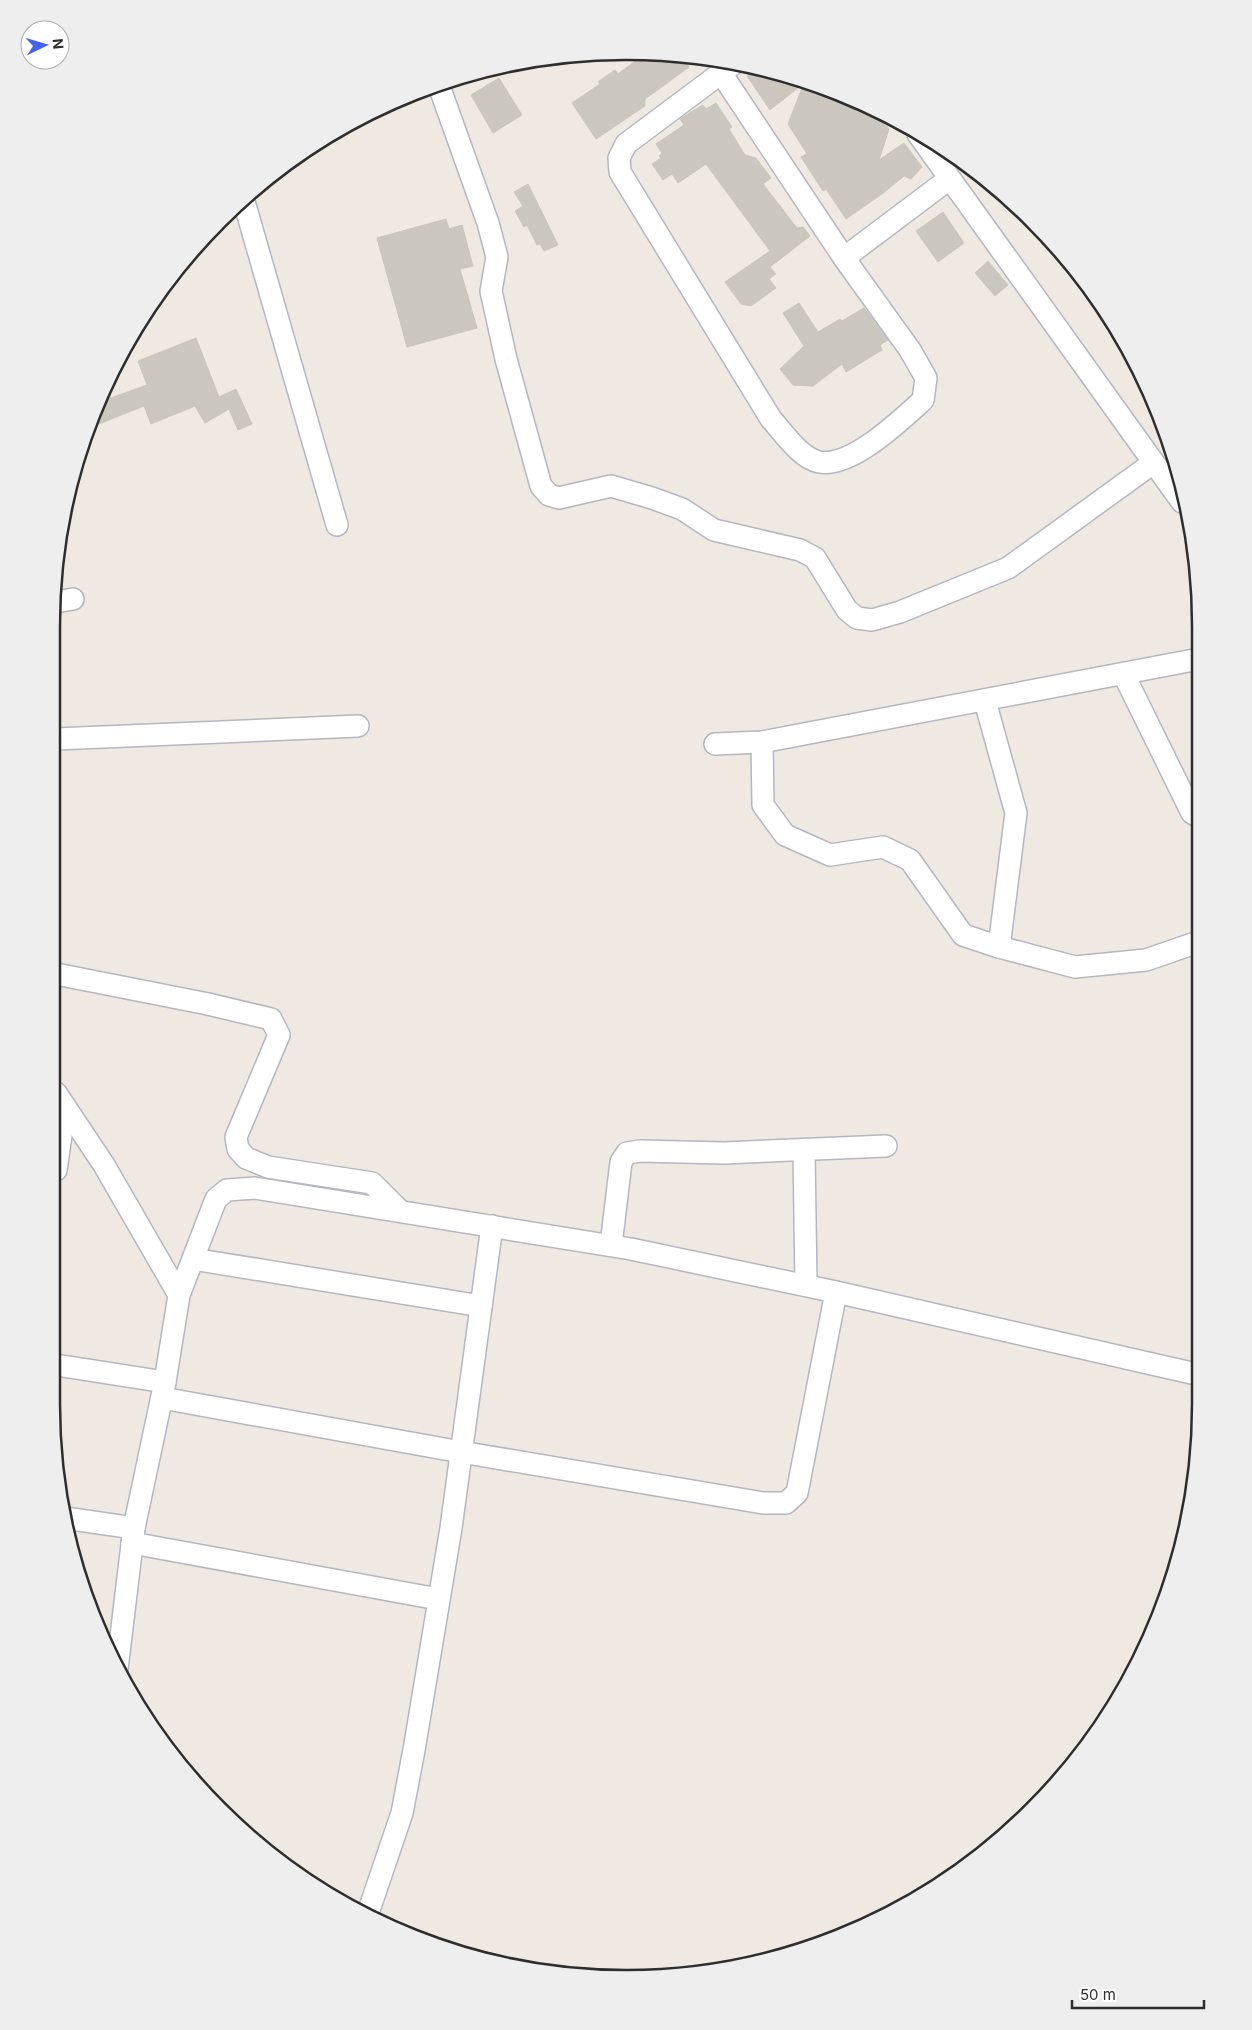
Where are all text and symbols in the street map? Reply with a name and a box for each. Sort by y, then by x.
north arrow [20,20,70,70]
text: N [50,38,67,50]
scale bar [1072,1978,1204,2010]
text: 50 m [1080,1985,1116,2004]

